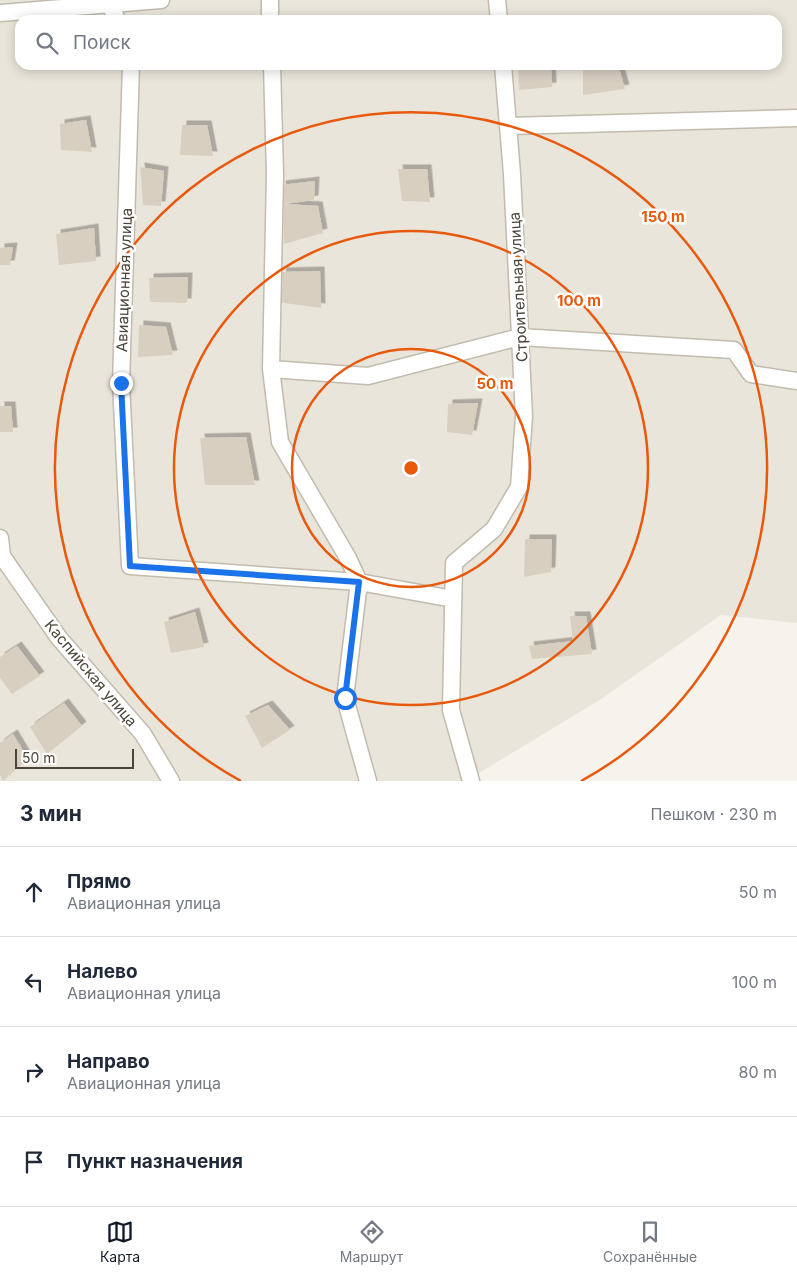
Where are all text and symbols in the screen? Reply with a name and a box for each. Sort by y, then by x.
search box [15,15,782,70]
icon: search [33,29,61,57]
text: Поиск [73,31,131,54]
text: 150 m [641,207,685,226]
street label: Авиационная улица [112,208,136,352]
street label: Строительная улица [505,212,531,362]
text: 100 m [557,291,601,310]
route end [110,372,133,395]
text: 50 m [477,374,513,393]
centre of rings [402,459,420,477]
street label: Каспийская улица [41,616,141,730]
route start [334,687,357,710]
scale bar [15,746,134,769]
text: 50 m [22,749,56,766]
text: 3 мин [20,801,82,826]
text: Пешком · 230 m [651,804,777,824]
text: Прямо [67,870,131,893]
icon: ahead [20,878,48,906]
text: 50 m [739,882,777,902]
text: Авиационная улица [67,893,221,913]
text: Налево [67,960,138,983]
icon: left [20,968,48,996]
text: 100 m [732,972,777,992]
text: Авиационная улица [67,983,221,1003]
text: Направо [67,1050,150,1073]
icon: right [20,1058,48,1086]
text: 80 m [738,1062,777,1082]
text: Авиационная улица [67,1073,221,1093]
icon: arrive [20,1148,48,1176]
text: Пункт назначения [67,1150,243,1173]
tab: Карта [100,1218,140,1265]
tab: Маршрут [340,1218,403,1265]
tab: Сохранённые [603,1218,697,1265]

